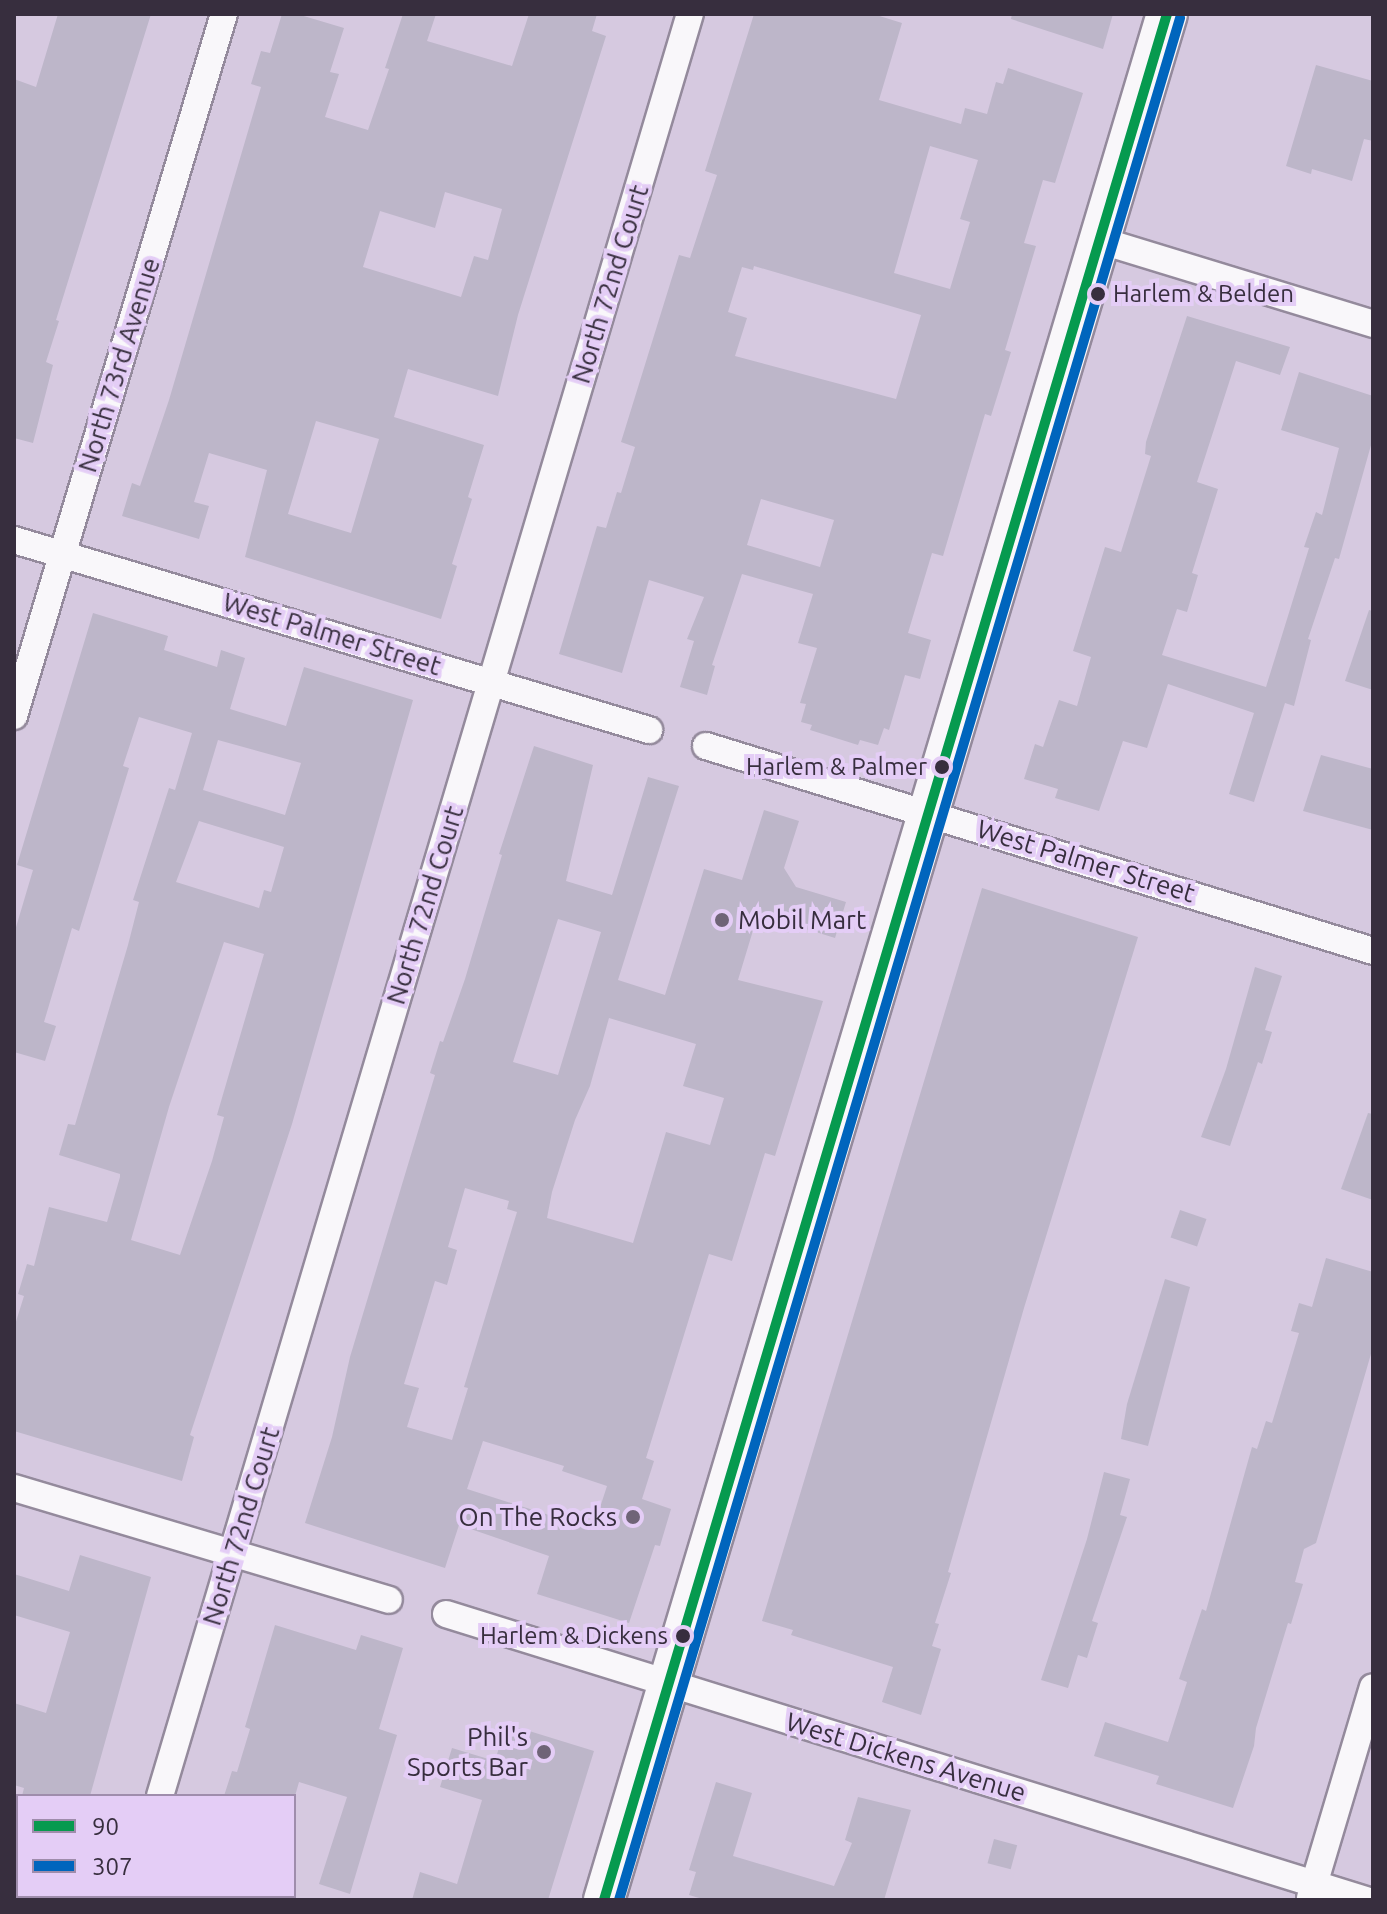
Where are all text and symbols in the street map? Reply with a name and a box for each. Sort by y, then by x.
street label: North 72nd Court [565,181,655,387]
street label: North 73rd Avenue [72,254,166,476]
place label: Harlem & Belden [1113,280,1294,308]
marker: Harlem & Belden [1090,286,1106,302]
street label: West Palmer Street [219,586,445,682]
place label: Harlem & Palmer [746,753,927,781]
marker: Harlem & Palmer [934,759,950,775]
street label: North 72nd Court [380,802,470,1008]
street label: West Palmer Street [973,813,1199,909]
place label: Mobil Mart [738,904,866,936]
marker: Mobil Mart [713,911,731,929]
street label: North 72nd Court [196,1423,286,1629]
place label: On The Rocks [459,1501,617,1533]
marker: On The Rocks [624,1508,642,1526]
place label: Harlem & Dickens [480,1622,668,1650]
marker: Harlem & Dickens [675,1628,691,1644]
street label: West Dickens Avenue [782,1706,1030,1808]
place label: Phil's Sports Bar [407,1721,528,1782]
marker: Phil's Sports Bar [535,1743,553,1761]
legend [16,1794,296,1898]
text: 90 [92,1813,119,1840]
text: 307 [92,1853,133,1880]

